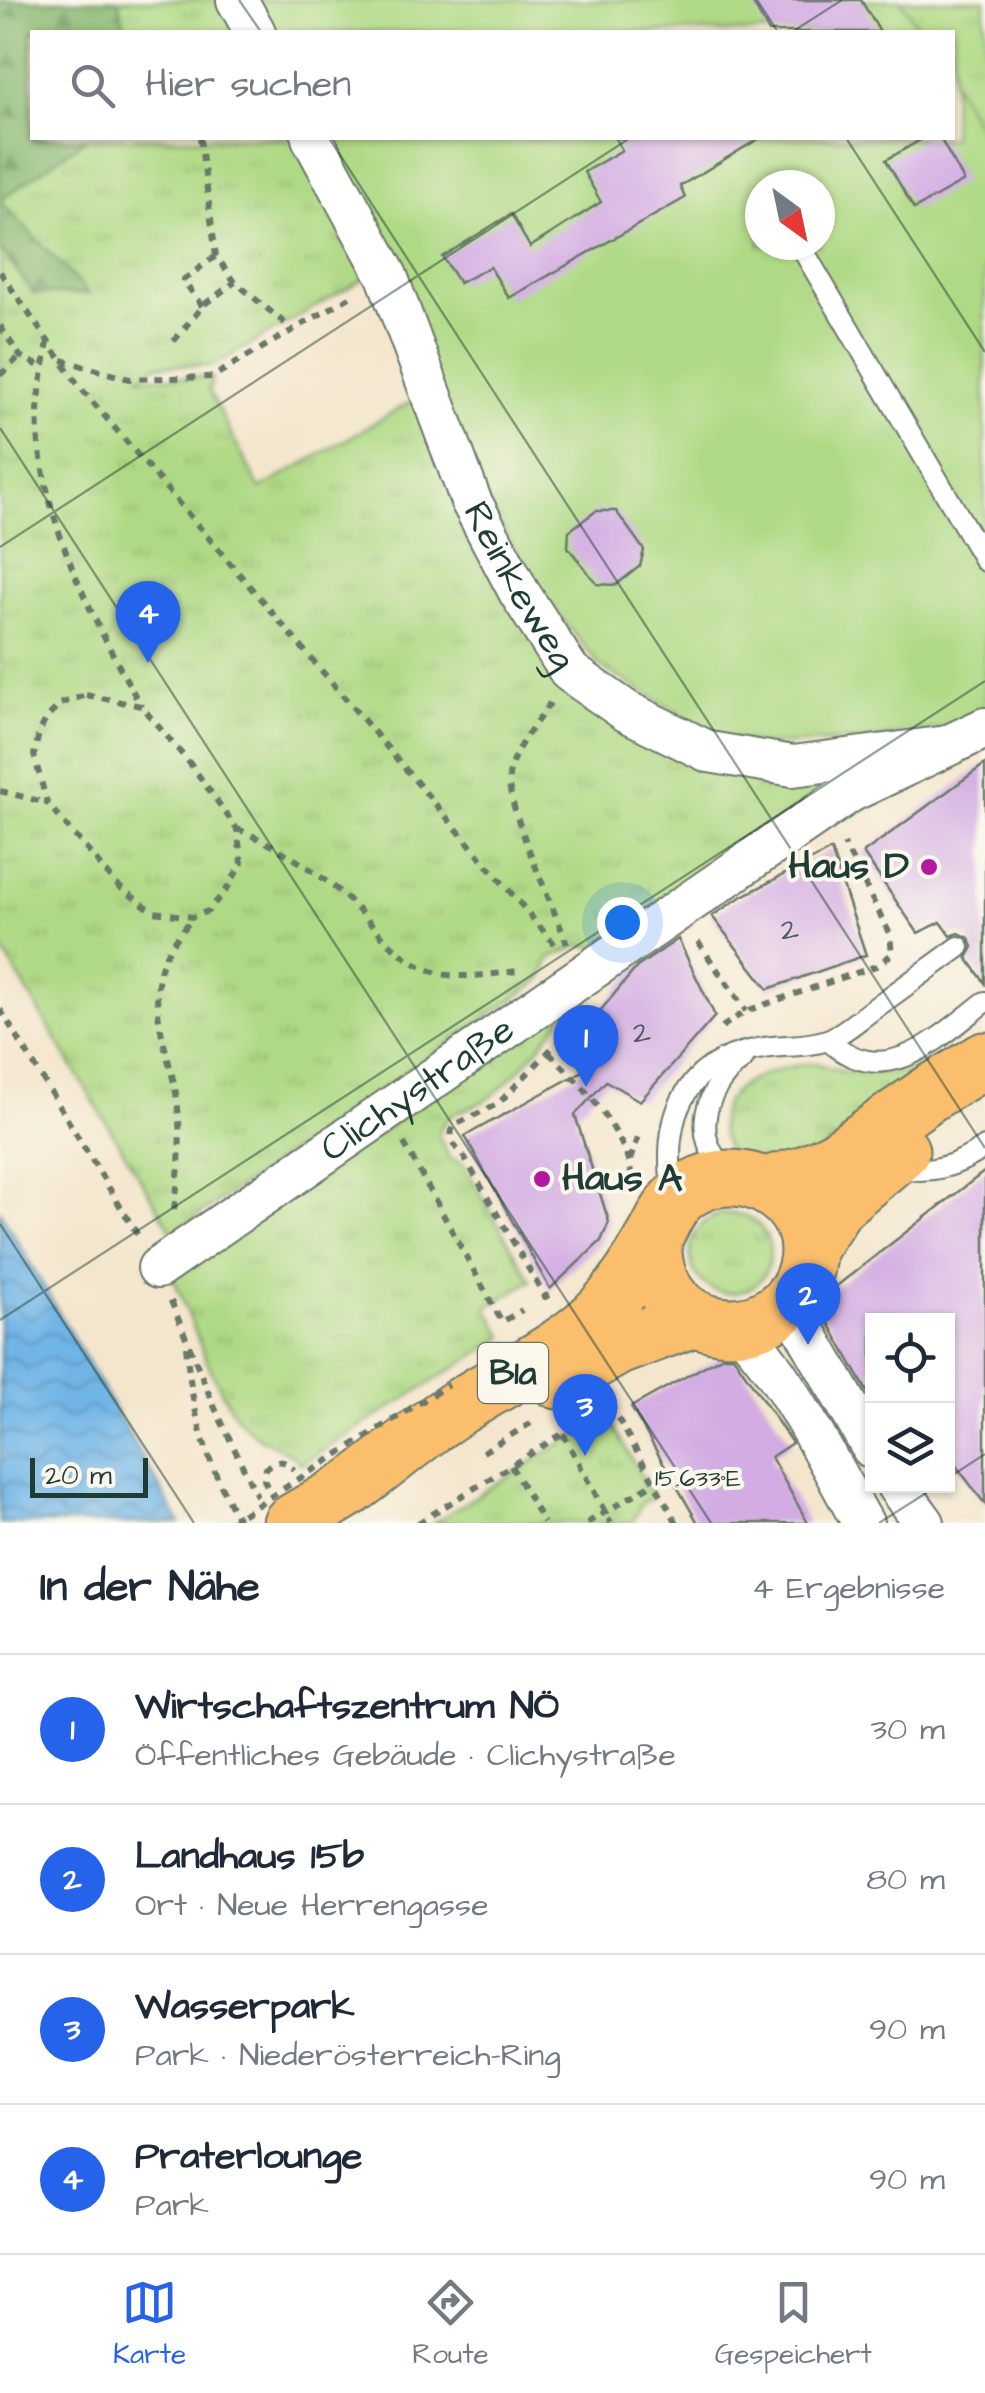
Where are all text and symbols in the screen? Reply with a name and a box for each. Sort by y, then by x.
search box [30,30,955,140]
icon: search [65,58,120,113]
text: Hier suchen [145,59,351,111]
north arrow [745,170,835,260]
street label: Reinkeweg [450,493,588,681]
pin: 4 [116,580,180,663]
place label: Haus D [788,841,909,893]
marker: Haus D [918,856,940,878]
your location [597,897,648,948]
house number: 2 [781,907,799,952]
street label: Clichystraße [310,1004,525,1175]
pin: 1 [554,1004,618,1087]
house number: 2 [633,1010,651,1055]
place label: Haus A [562,1153,683,1205]
marker: Haus A [531,1168,553,1190]
pin: 2 [776,1262,840,1345]
map controls [865,1313,955,1493]
button: locate [865,1313,955,1403]
road number: B1a [478,1343,548,1403]
pin: 3 [552,1374,618,1456]
button: layers [865,1403,955,1493]
scale bar [30,1453,148,1498]
text: 20 m [45,1456,112,1495]
text: 15.633°E [655,1461,741,1496]
text: In der Nähe [40,1559,260,1617]
text: 4 Ergebnisse [752,1566,945,1611]
text: Wirtschaftszentrum NÖ [135,1681,559,1733]
text: 1 [70,1707,75,1752]
text: 30 m [871,1707,945,1752]
text: Öffentliches Gebäude · Clichystraße [135,1733,676,1778]
text: Landhaus 15b [135,1831,364,1883]
text: 2 [63,1857,82,1902]
text: 80 m [866,1857,945,1902]
text: Ort · Neue Herrengasse [135,1883,488,1928]
text: Wasserpark [135,1981,355,2033]
text: 3 [64,2007,81,2052]
text: 90 m [869,2007,945,2052]
text: Park · Niederösterreich-Ring [135,2033,561,2078]
text: Praterlounge [135,2131,362,2183]
text: 4 [62,2157,83,2202]
text: 90 m [869,2157,945,2202]
text: Park [135,2183,209,2228]
tab: Karte [113,2275,186,2374]
tab: Route [412,2275,489,2374]
tab: Gespeichert [715,2275,872,2374]

